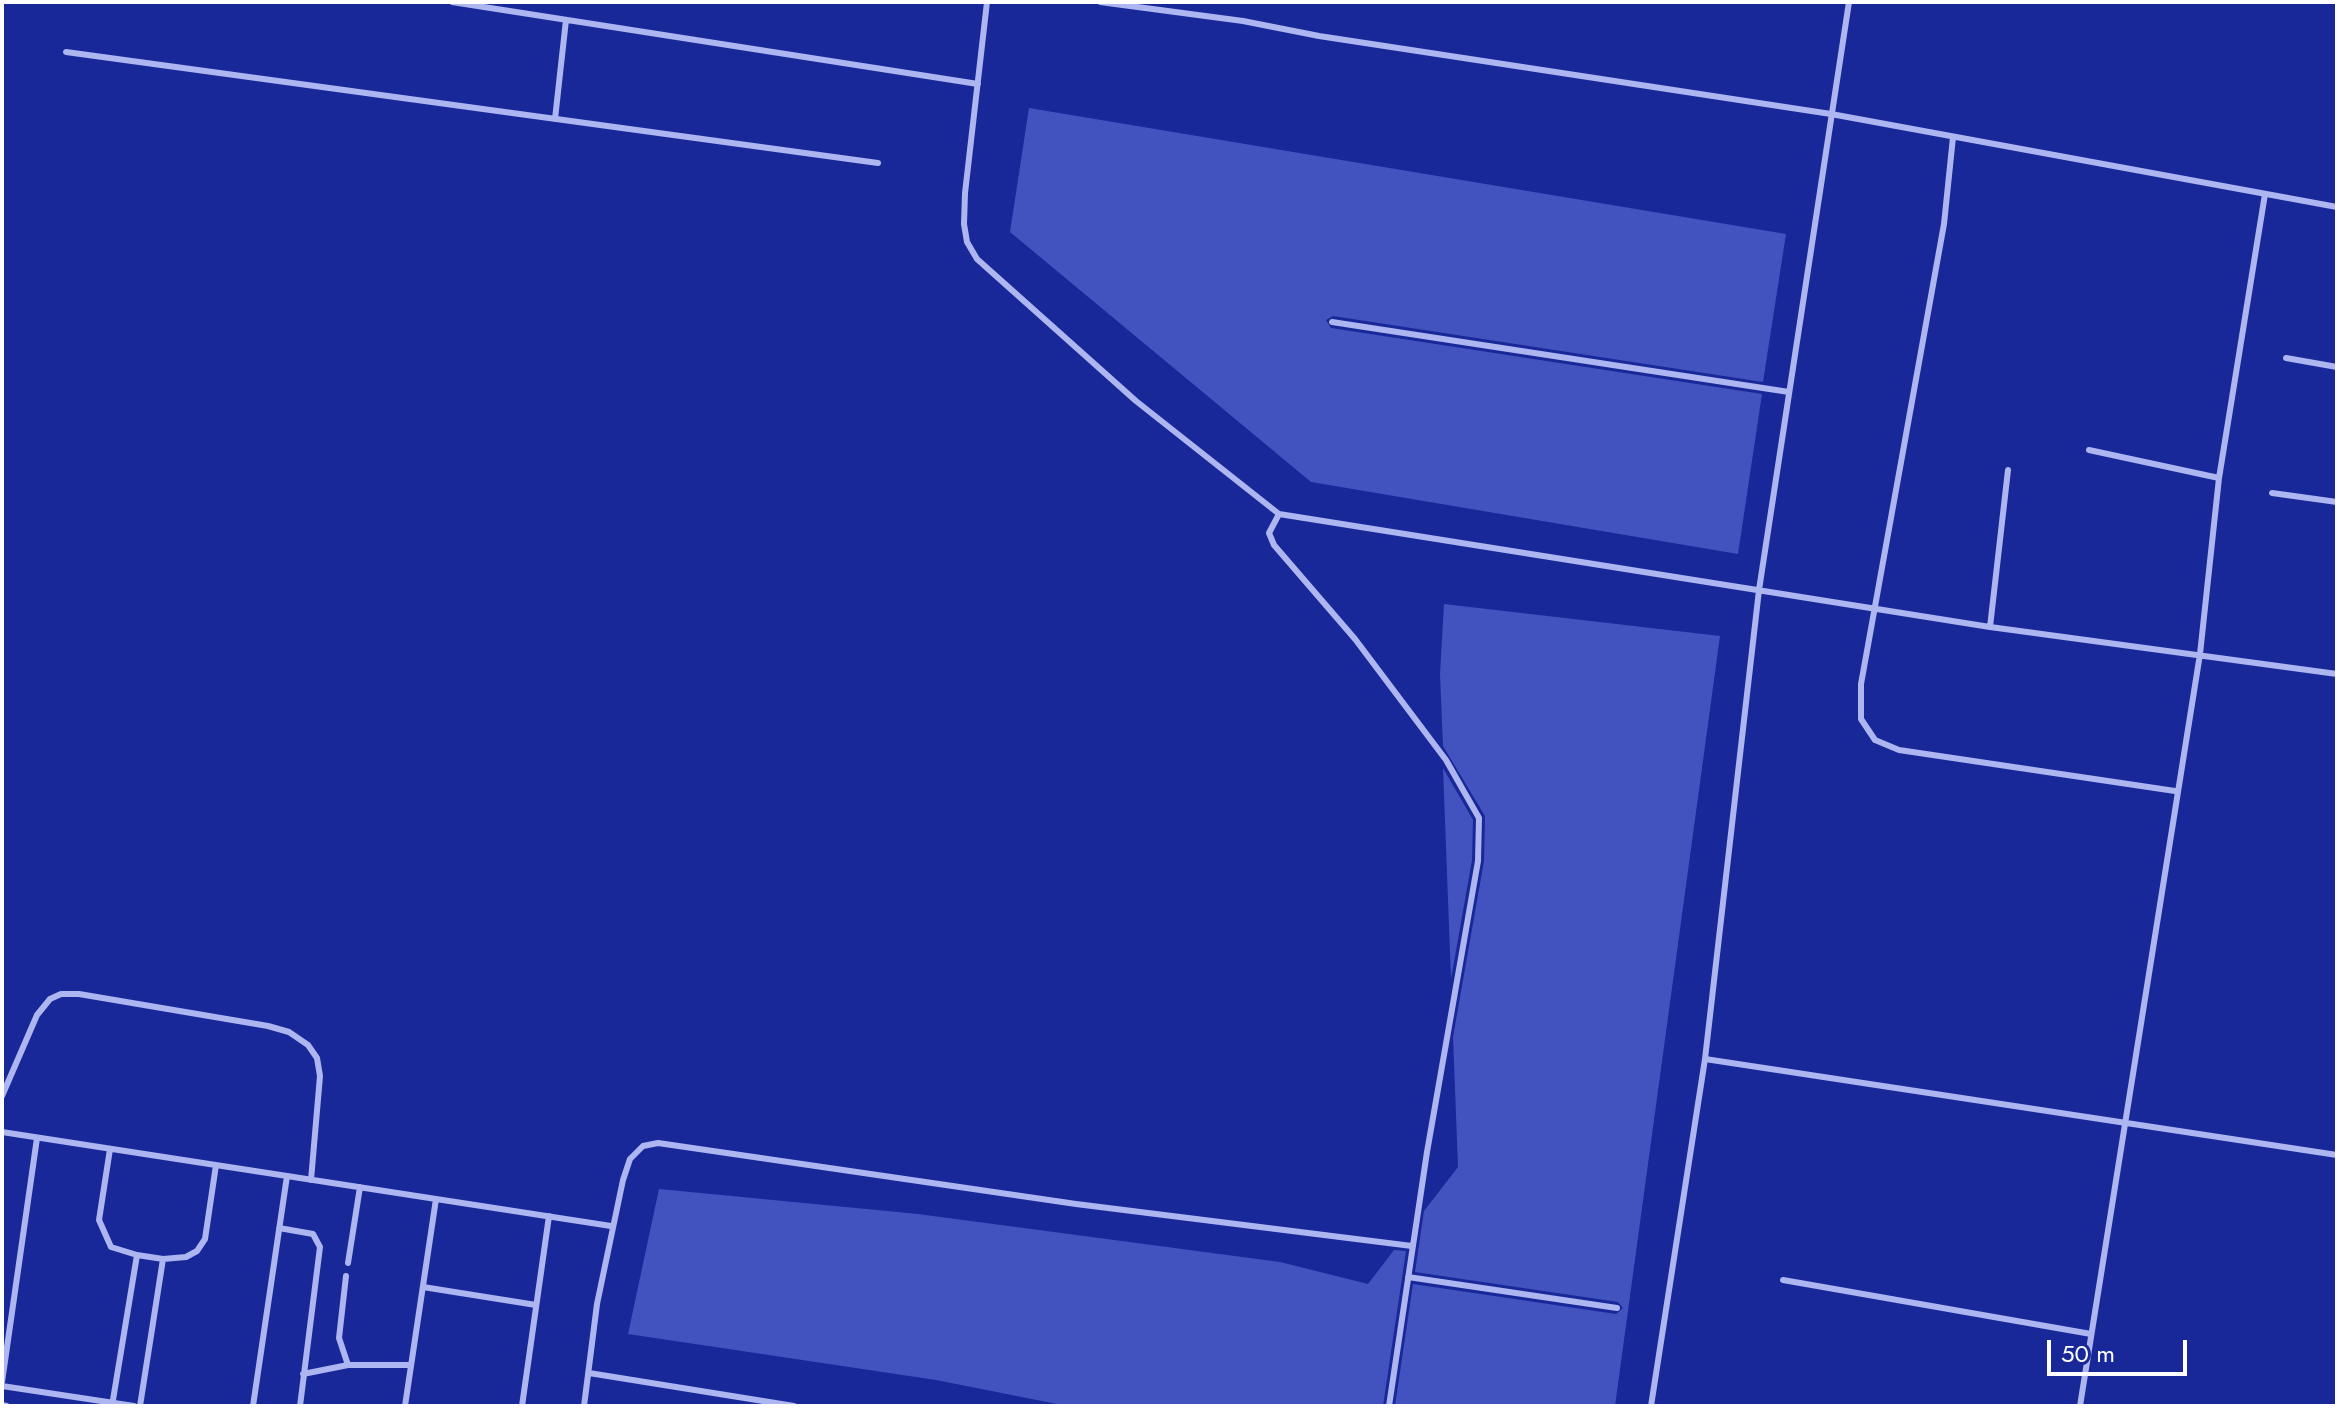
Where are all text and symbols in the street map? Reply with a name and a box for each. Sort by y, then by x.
scale bar [2051,1324,2191,1374]
text: 50 m [2061,1336,2115,1371]

